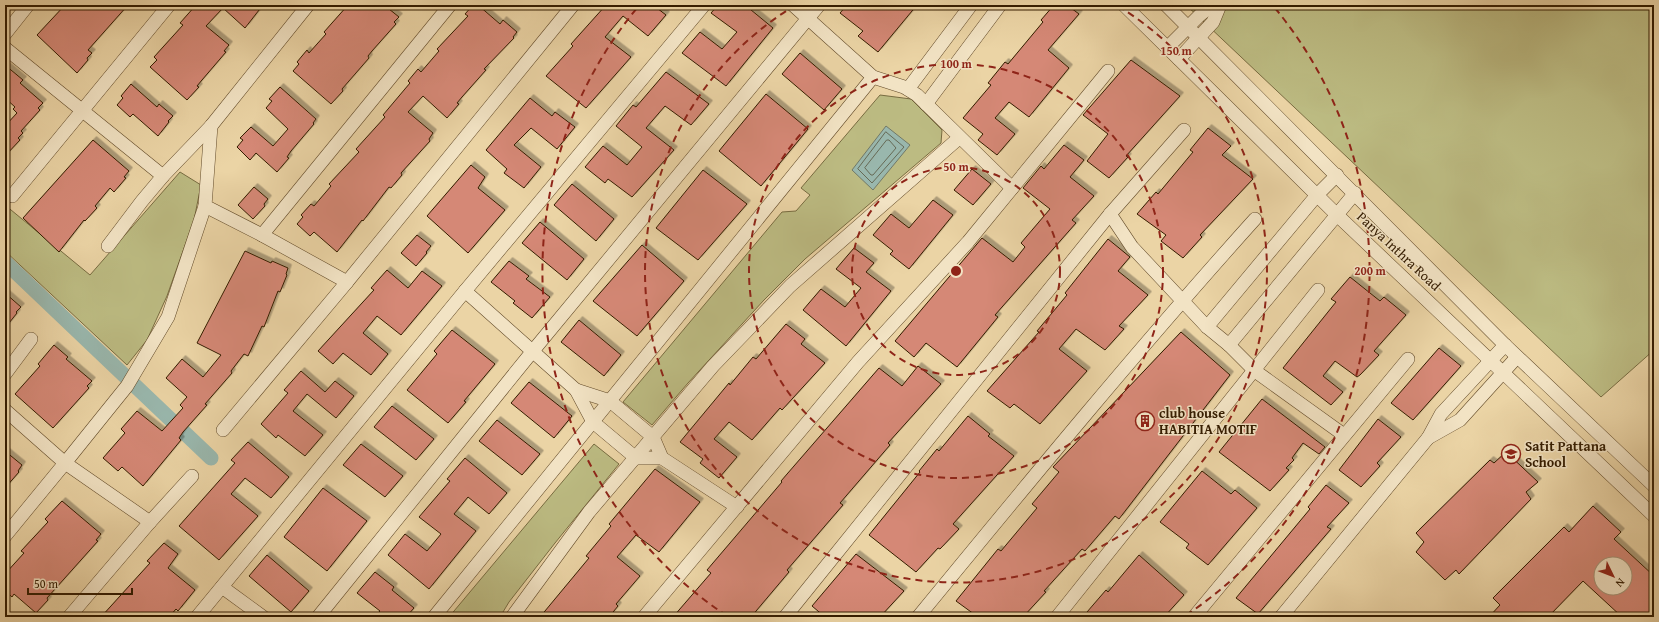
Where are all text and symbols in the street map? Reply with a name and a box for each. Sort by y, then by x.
text: 150 m [1160,42,1193,59]
text: 100 m [940,55,973,72]
text: 50 m [943,158,969,175]
street label: Panya Inthra Road [1353,207,1446,296]
text: 200 m [1354,262,1387,279]
centre of rings [949,264,963,278]
place label: club house HABITIA MOTIF [1159,403,1257,439]
building icon: club house HABITIA MOTIF [1134,410,1156,432]
place label: Satit Pattana School [1525,436,1607,472]
school or university icon: Satit Pattana School [1500,443,1522,465]
north arrow [1593,556,1633,596]
scale bar [28,570,132,596]
text: 50 m [34,575,58,592]
text: N [1612,575,1629,591]

